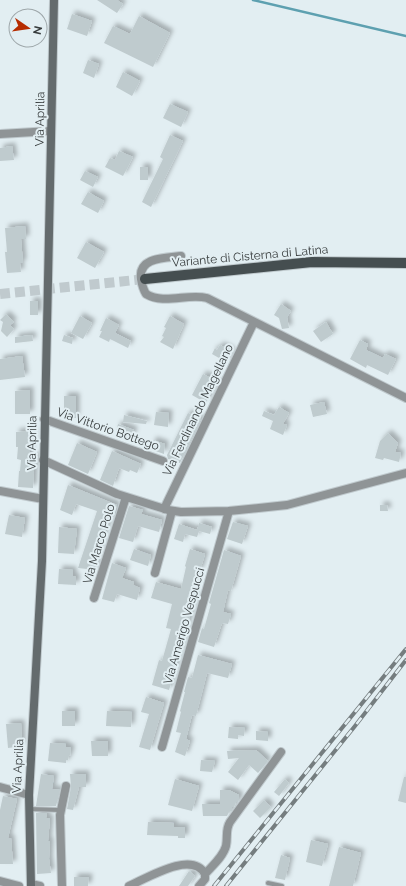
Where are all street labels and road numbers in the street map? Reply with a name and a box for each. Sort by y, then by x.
street label: Via Aprilia [33,91,47,147]
street label: Variante di Cisterna di Latina [171,242,329,270]
street label: Via Ferdinando Magellano [160,342,236,478]
street label: Via Vittorio Bottego [55,405,161,453]
street label: Via Aprilia [25,415,39,471]
street label: Via Marco Polo [80,502,118,586]
street label: Via Amerigo Vespucci [161,566,207,686]
street label: Via Aprilia [10,738,26,794]

